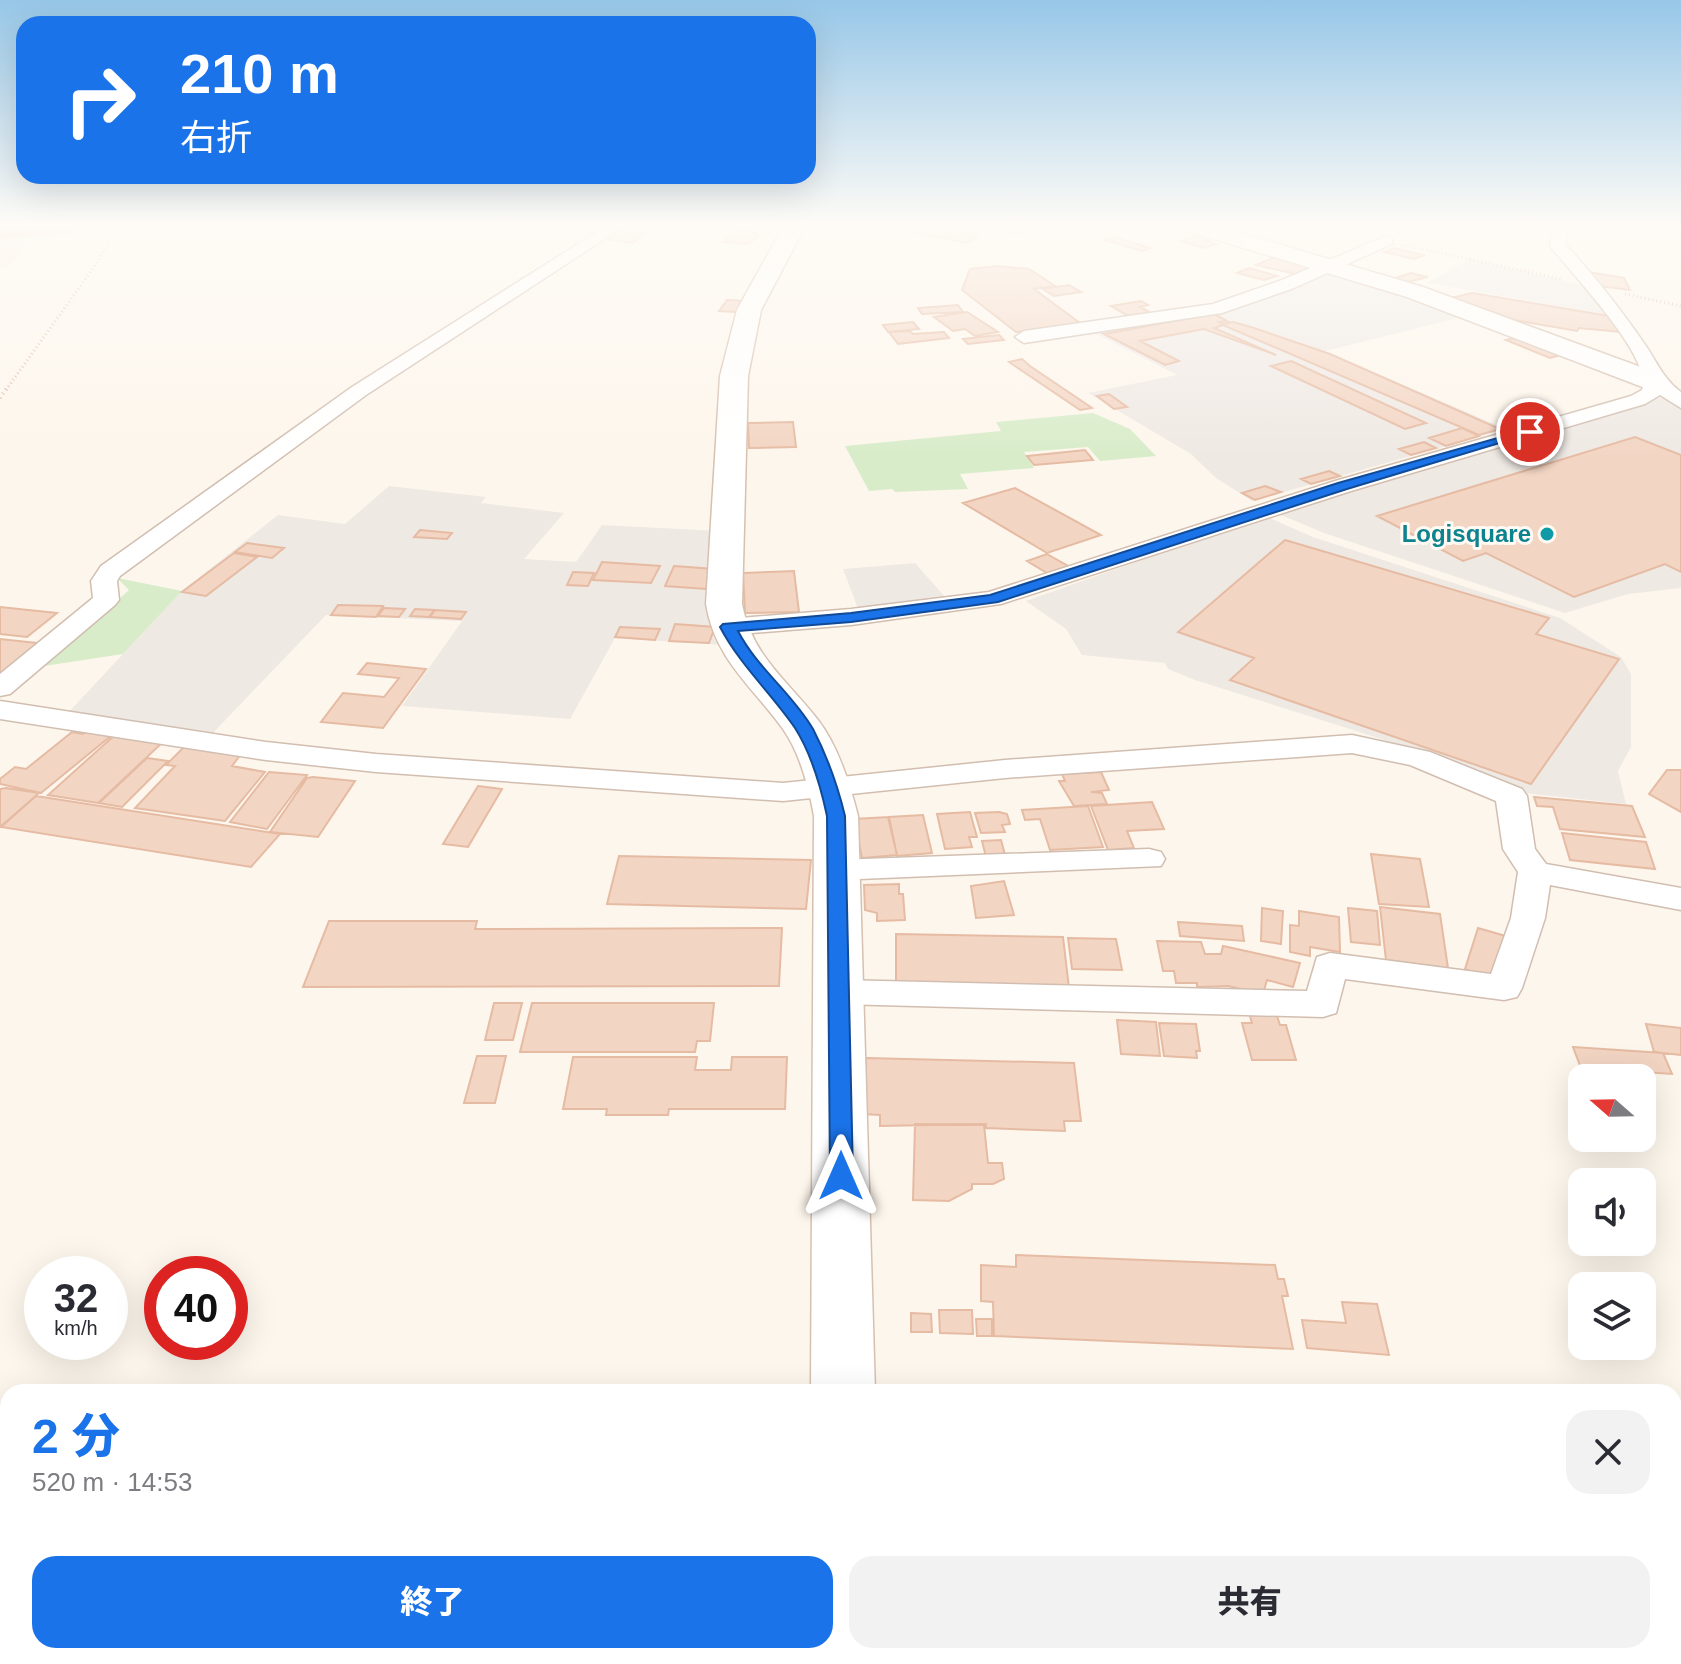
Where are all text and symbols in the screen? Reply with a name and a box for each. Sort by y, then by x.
text: 210 m [180,42,339,105]
icon: right [48,48,152,152]
text: 右折 [180,117,252,158]
pin [1496,398,1564,466]
icon: arrive [1508,410,1552,454]
place label: Logisquare [1402,520,1531,547]
marker: Logisquare [1538,525,1556,543]
north arrow [1568,1064,1656,1152]
map controls [1568,1064,1656,1360]
position arrow [799,1134,883,1218]
button: sound [1568,1168,1656,1256]
speed limit sign: 40 [144,1256,248,1360]
button: layers [1568,1272,1656,1360]
text: 32 [54,1276,98,1320]
text: km/h [54,1317,98,1339]
text: 2 分 [32,1410,120,1463]
button: close [1566,1410,1650,1494]
text: 520 m · 14:53 [32,1467,192,1497]
button: 終了 [32,1556,833,1648]
button: 共有 [849,1556,1650,1648]

